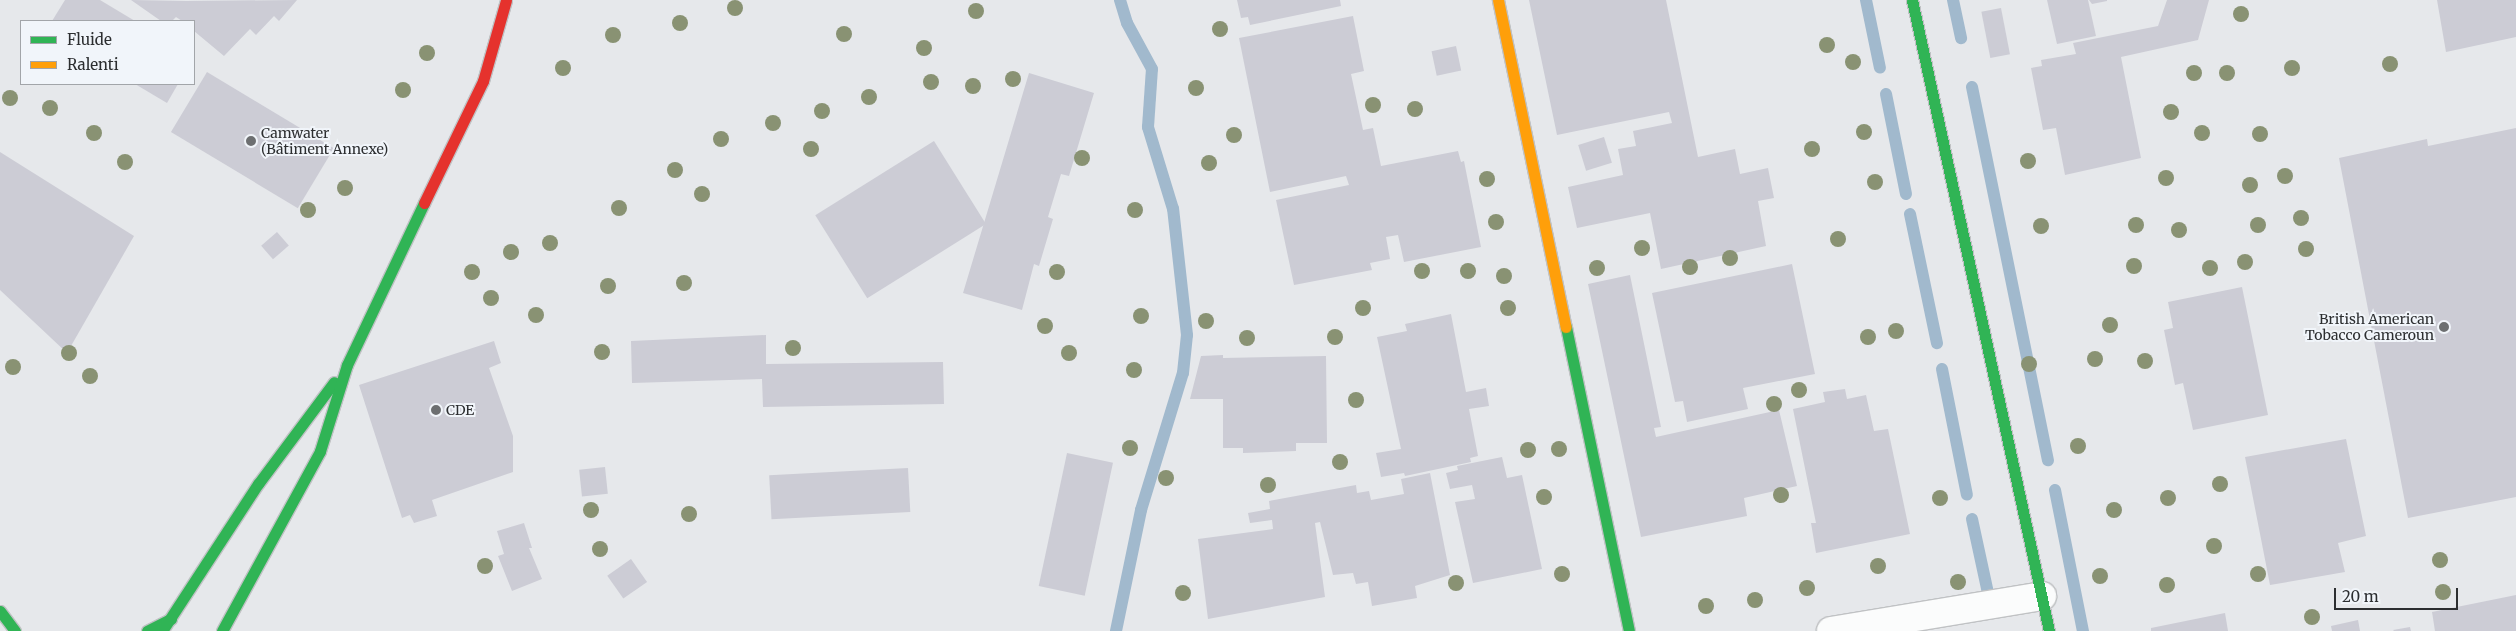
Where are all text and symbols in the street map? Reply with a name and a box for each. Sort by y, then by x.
legend [20,20,195,85]
text: Fluide [67,30,112,49]
text: Ralenti [67,55,119,74]
place label: Camwater (Bâtiment Annexe) [261,125,388,158]
marker: Camwater (Bâtiment Annexe) [245,135,257,147]
place label: British American Tobacco Cameroun [2305,311,2434,344]
marker: British American Tobacco Cameroun [2438,321,2450,333]
place label: CDE [446,402,474,418]
marker: CDE [430,404,442,416]
scale bar [2336,578,2460,610]
text: 20 m [2342,587,2379,606]

